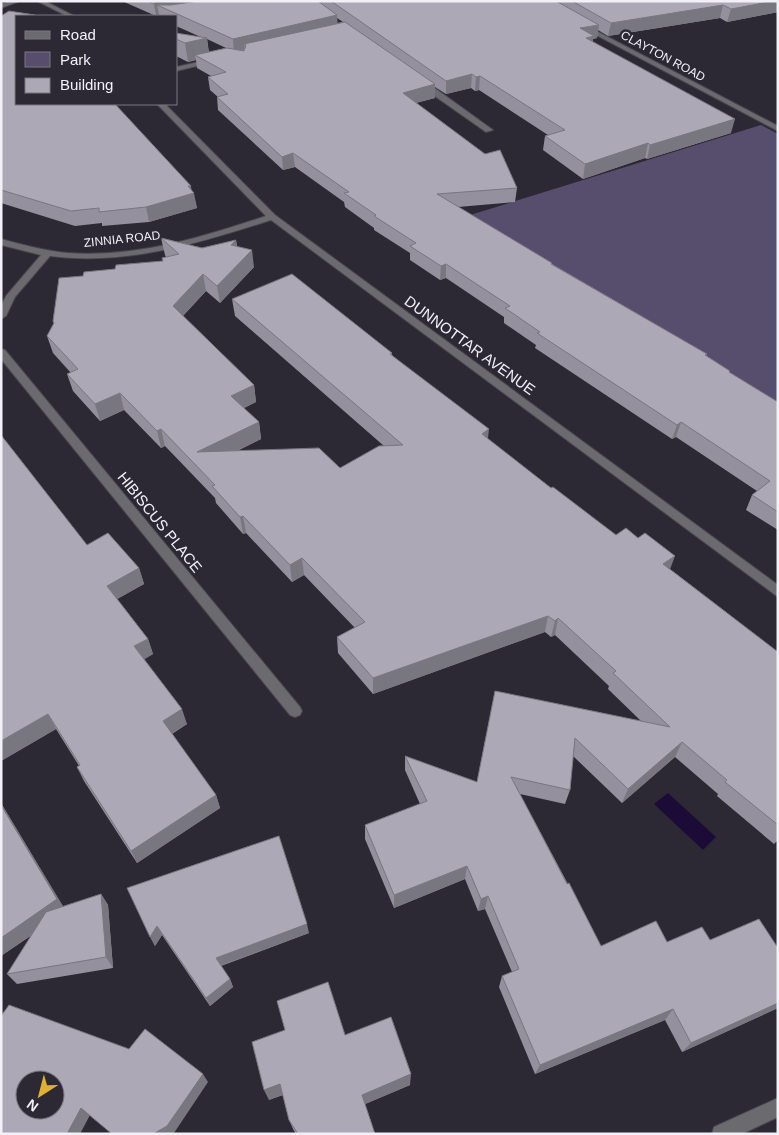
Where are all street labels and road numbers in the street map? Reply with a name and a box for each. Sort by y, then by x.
street label: CLAYTON ROAD [618,28,708,84]
street label: ZINNIA ROAD [83,228,161,250]
street label: DUNNOTTAR AVENUE [402,292,538,398]
street label: HIBISCUS PLACE [114,468,206,576]

